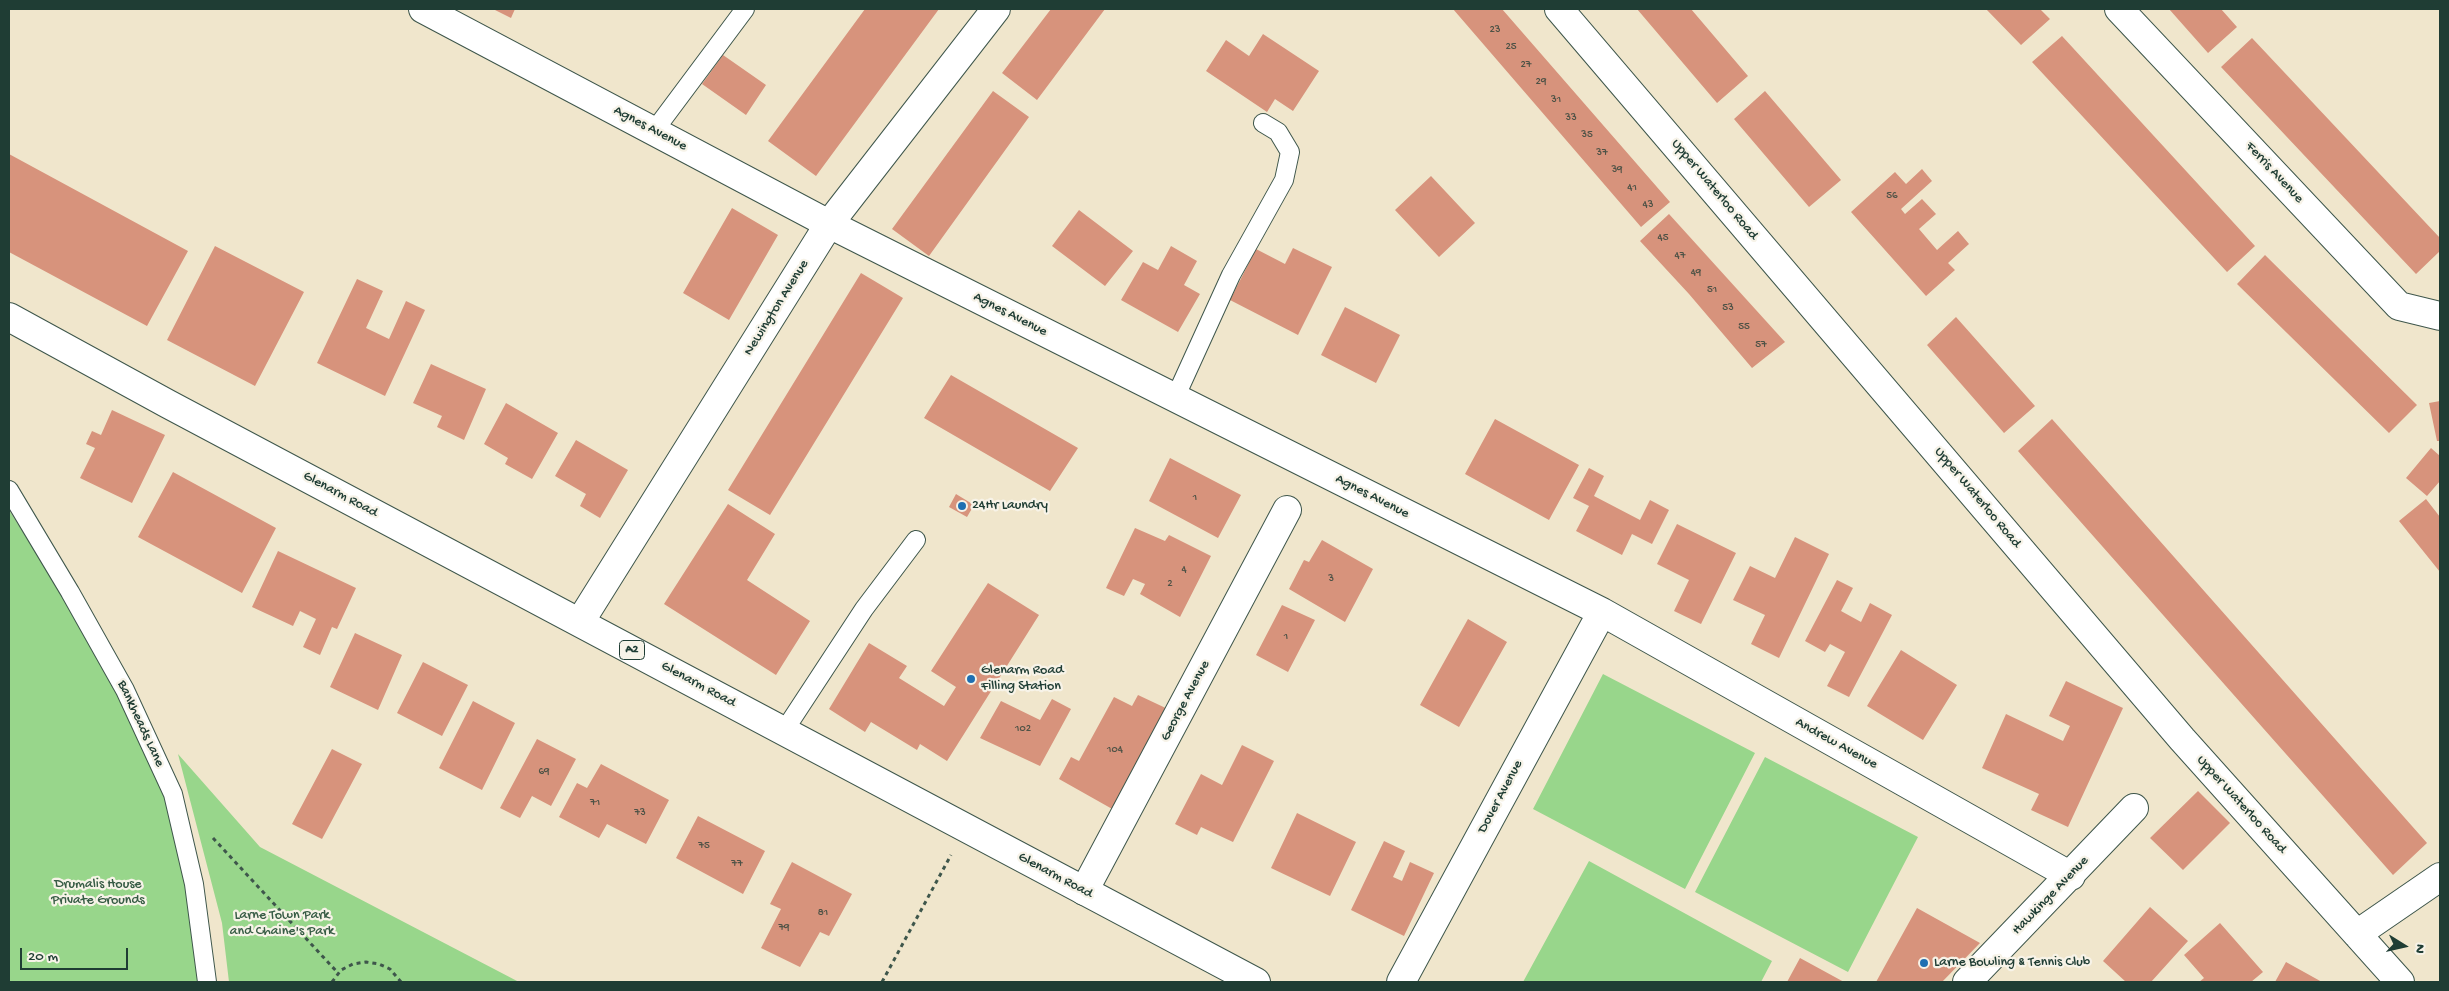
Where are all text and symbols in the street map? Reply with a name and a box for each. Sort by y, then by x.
house number: 23 [1489,23,1501,37]
house number: 25 [1505,40,1517,54]
house number: 27 [1520,58,1532,72]
house number: 29 [1536,75,1546,89]
house number: 31 [1551,93,1561,107]
street label: Agnes Avenue [610,103,690,155]
house number: 33 [1565,111,1577,125]
house number: 35 [1581,128,1593,142]
street label: Upper Waterloo Road [1667,136,1761,244]
street label: Ferris Avenue [2241,139,2307,207]
house number: 37 [1596,146,1608,160]
house number: 39 [1611,163,1623,177]
house number: 41 [1627,181,1637,195]
house number: 56 [1886,189,1898,203]
house number: 43 [1643,198,1653,212]
house number: 45 [1658,231,1668,245]
house number: 47 [1675,249,1685,263]
street label: Newington Avenue [741,257,813,359]
house number: 49 [1691,266,1701,280]
house number: 51 [1707,283,1717,297]
street label: Agnes Avenue [970,289,1050,341]
house number: 53 [1722,301,1734,315]
house number: 55 [1738,320,1750,334]
house number: 57 [1755,338,1767,352]
street label: Upper Waterloo Road [1930,444,2024,552]
street label: Glenarm Road [300,468,380,522]
street label: Agnes Avenue [1332,471,1412,523]
house number: 1 [1193,491,1197,505]
place label: 24Hr Laundry [972,498,1048,514]
marker: 24Hr Laundry [956,500,968,512]
house number: 4 [1181,563,1187,577]
house number: 3 [1328,572,1334,586]
house number: 2 [1167,577,1173,591]
house number: 1 [1284,630,1288,644]
road number: A2 [620,640,644,660]
street label: Glenarm Road [658,658,738,712]
street label: George Avenue [1158,658,1214,744]
place label: Glenarm Road Filling Station [981,663,1063,696]
marker: Glenarm Road Filling Station [965,673,977,685]
street label: Bankheads Lane [113,678,167,770]
street label: Andrew Avenue [1792,714,1880,774]
house number: 102 [1015,722,1031,736]
house number: 104 [1107,743,1123,757]
street label: Upper Waterloo Road [2192,752,2290,858]
street label: Dover Avenue [1475,758,1527,836]
house number: 69 [538,765,550,779]
house number: 71 [590,796,600,810]
house number: 73 [634,806,646,820]
house number: 75 [698,839,710,853]
street label: Glenarm Road [1015,849,1095,903]
street label: Hawkinge Avenue [2009,853,2093,939]
house number: 77 [731,857,743,871]
park label: Drumalis House Private Grounds [51,877,145,910]
house number: 81 [818,906,828,920]
park label: Larne Town Park and Chaine's Park [230,908,334,940]
house number: 79 [778,921,790,935]
north arrow [2379,921,2429,971]
scale bar [22,938,130,970]
text: N [2410,943,2428,955]
text: 20 m [28,948,58,966]
place label: Larne Bowling & Tennis Club [1934,955,2090,971]
marker: Larne Bowling & Tennis Club [1918,957,1930,969]

